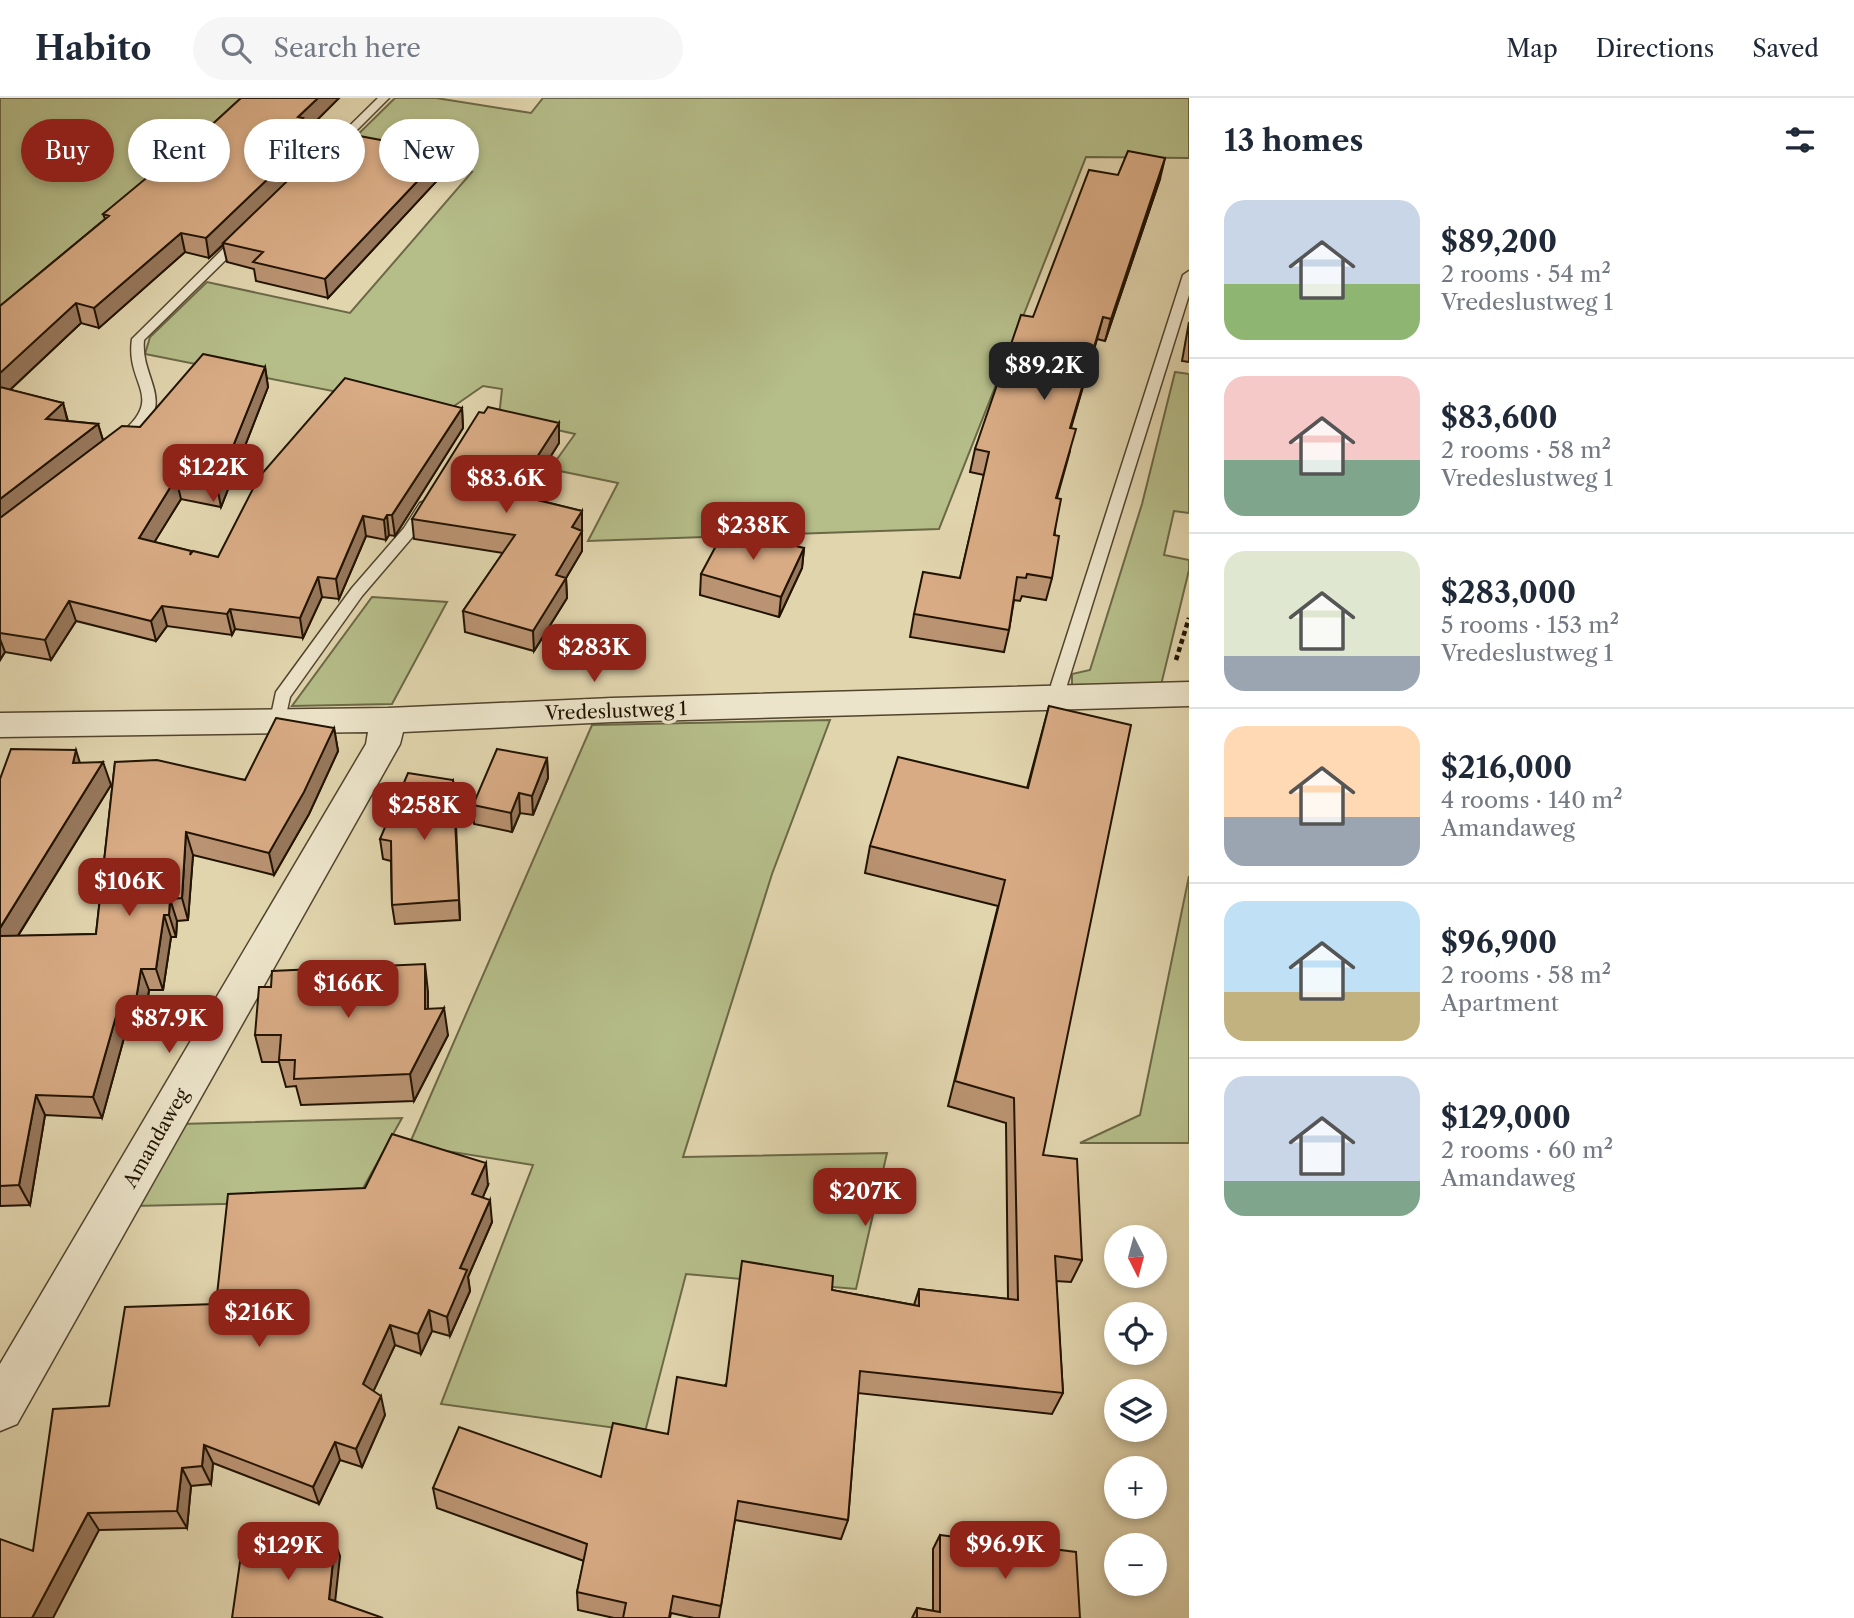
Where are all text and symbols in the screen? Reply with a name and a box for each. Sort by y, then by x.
search box [193,17,683,80]
text: Habito [35,28,151,69]
icon: search [217,29,255,67]
text: Search here [273,32,421,64]
text: Map [1506,34,1558,63]
text: Directions [1596,34,1714,63]
text: Saved [1752,34,1819,63]
chip: Buy [21,119,114,182]
chip: Rent [128,119,230,182]
chip: Filters [244,119,365,182]
chip: New [379,119,479,182]
icon: filters [1781,121,1819,159]
text: 13 homes [1224,122,1363,159]
text: $89,200 [1441,223,1557,260]
icon: home [1280,228,1364,312]
text: 2 rooms · 54 m² [1441,260,1611,288]
text: Vredeslustweg 1 [1441,288,1613,316]
pin: $89.2K [987,342,1101,402]
text: $89.2K [1005,351,1083,379]
text: $83,600 [1441,399,1558,436]
icon: home [1280,404,1364,488]
text: 2 rooms · 58 m² [1441,436,1611,464]
pin: $122K [164,444,262,504]
text: $122K [179,453,247,481]
pin: $83.6K [449,456,563,515]
text: $83.6K [467,464,545,492]
text: Vredeslustweg 1 [1441,464,1613,492]
pin: $238K [704,503,802,562]
text: $238K [717,511,789,539]
text: $283,000 [1441,574,1576,611]
icon: home [1280,579,1364,663]
text: 5 rooms · 153 m² [1441,611,1619,639]
pin: $283K [545,624,643,684]
text: $283K [558,633,630,661]
text: Vredeslustweg 1 [1441,639,1613,667]
street label: Vredeslustweg 1 [544,697,687,725]
text: $216,000 [1441,749,1572,786]
icon: home [1280,754,1364,838]
pin: $258K [375,782,473,842]
text: 4 rooms · 140 m² [1441,786,1623,814]
text: $258K [388,791,460,819]
text: Amandaweg [1441,814,1575,842]
pin: $106K [80,858,178,918]
text: $106K [94,867,164,895]
text: $96,900 [1441,924,1557,961]
icon: home [1280,929,1364,1013]
pin: $166K [299,960,397,1020]
text: 2 rooms · 58 m² [1441,961,1611,989]
text: $166K [313,969,383,997]
text: Apartment [1441,989,1559,1017]
pin: $87.9K [112,996,226,1055]
text: $87.9K [131,1004,207,1032]
street label: Amandaweg [118,1083,194,1193]
text: $129,000 [1441,1099,1571,1136]
icon: home [1280,1104,1364,1188]
text: 2 rooms · 60 m² [1441,1136,1613,1164]
text: Amandaweg [1441,1164,1575,1192]
pin: $207K [816,1168,914,1228]
text: $207K [829,1177,901,1205]
north arrow [1104,1225,1167,1288]
map controls [1104,1225,1167,1596]
pin: $216K [210,1290,308,1349]
text: $216K [225,1298,293,1326]
button: locate [1104,1302,1167,1365]
button: layers [1104,1379,1167,1442]
button: + [1104,1456,1167,1519]
pin: $129K [239,1522,337,1582]
pin: $96.9K [948,1522,1062,1581]
text: $96.9K [966,1530,1044,1558]
text: $129K [254,1531,322,1559]
button: − [1104,1533,1167,1596]

